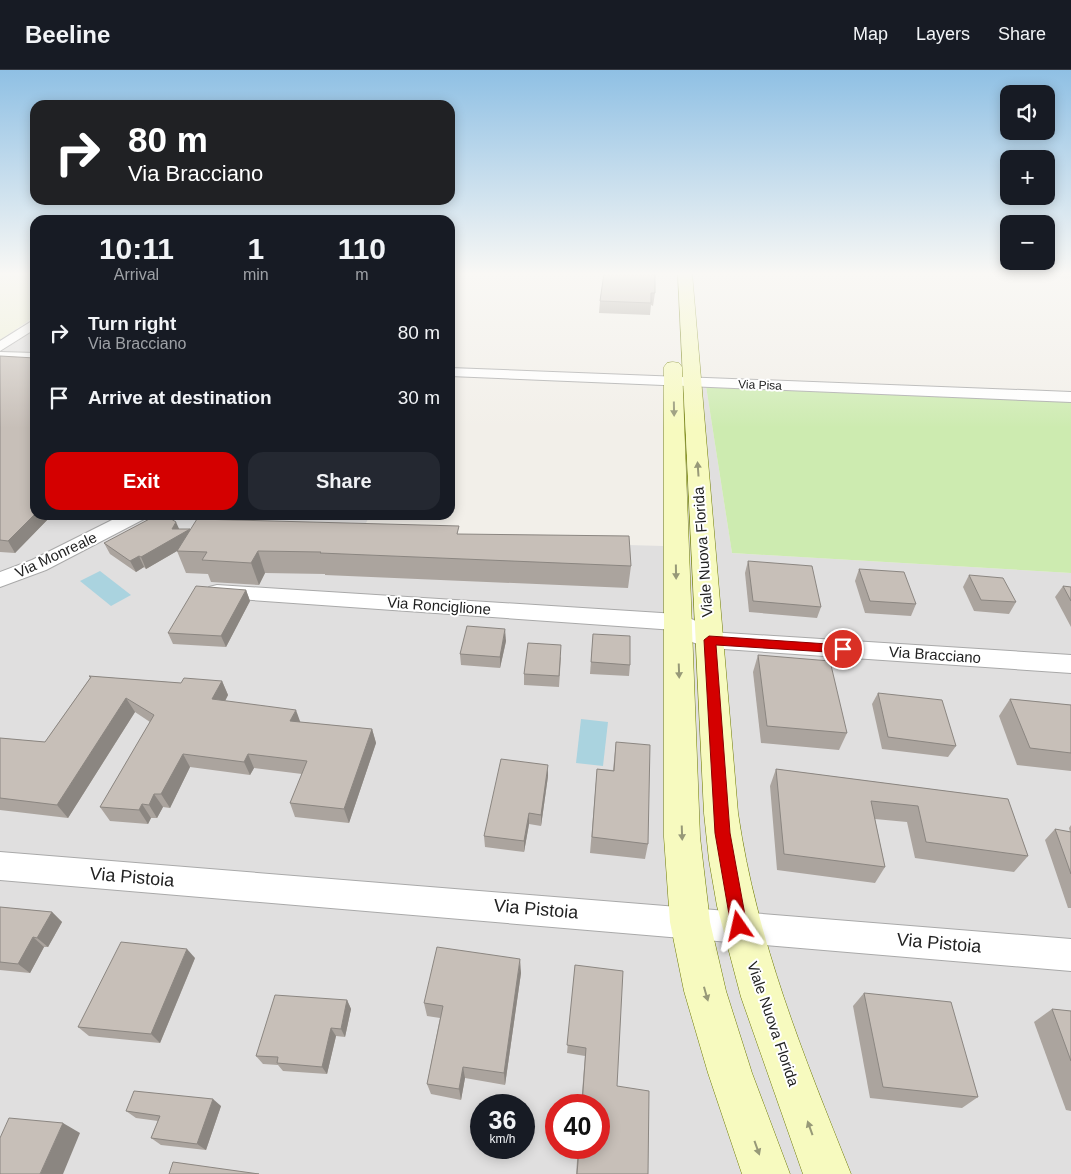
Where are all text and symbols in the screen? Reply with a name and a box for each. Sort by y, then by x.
text: Beeline [25,21,110,48]
text: Map [853,24,888,44]
text: Layers [916,24,970,44]
text: Share [998,24,1046,44]
map controls [1000,85,1055,270]
button: sound [1000,85,1055,140]
icon: right [45,120,110,185]
text: 80 m [128,120,208,159]
button: + [1000,150,1055,205]
text: Via Bracciano [128,161,263,186]
button: − [1000,215,1055,270]
text: 10:11 [99,232,174,265]
text: 1 [247,232,264,265]
text: 110 [338,232,386,265]
text: Arrival [114,266,159,283]
text: min [243,266,269,283]
text: m [355,266,368,283]
text: Turn right [88,313,176,334]
icon: right [45,319,73,347]
text: 80 m [398,322,440,343]
text: Via Bracciano [88,335,186,352]
street label: Via Pisa [738,377,782,393]
icon: arrive [45,384,73,412]
text: Arrive at destination [88,387,272,408]
text: 30 m [398,387,440,408]
one-way arrow [670,402,678,418]
button: Exit [45,452,238,510]
button: Share [248,452,440,510]
one-way arrow [693,461,701,477]
street label: Viale Nuova Florida [689,486,716,618]
street label: Via Monreale [12,528,99,581]
one-way arrow [672,564,680,580]
street label: Via Ronciglione [387,593,491,618]
pin [822,628,864,670]
icon: arrive [829,635,857,663]
street label: Via Bracciano [888,643,982,666]
one-way arrow [675,663,683,679]
one-way arrow [679,826,687,842]
street label: Via Pistoia [89,863,176,891]
street label: Via Pistoia [493,895,580,923]
position arrow [712,899,764,951]
street label: Via Pistoia [896,929,983,957]
street label: Viale Nuova Florida [744,959,803,1089]
one-way arrow [703,986,711,1001]
speed limit sign: 40 [545,1094,610,1159]
text: 36 [489,1106,516,1134]
one-way arrow [806,1121,813,1136]
text: km/h [489,1132,516,1146]
one-way arrow [753,1141,761,1156]

